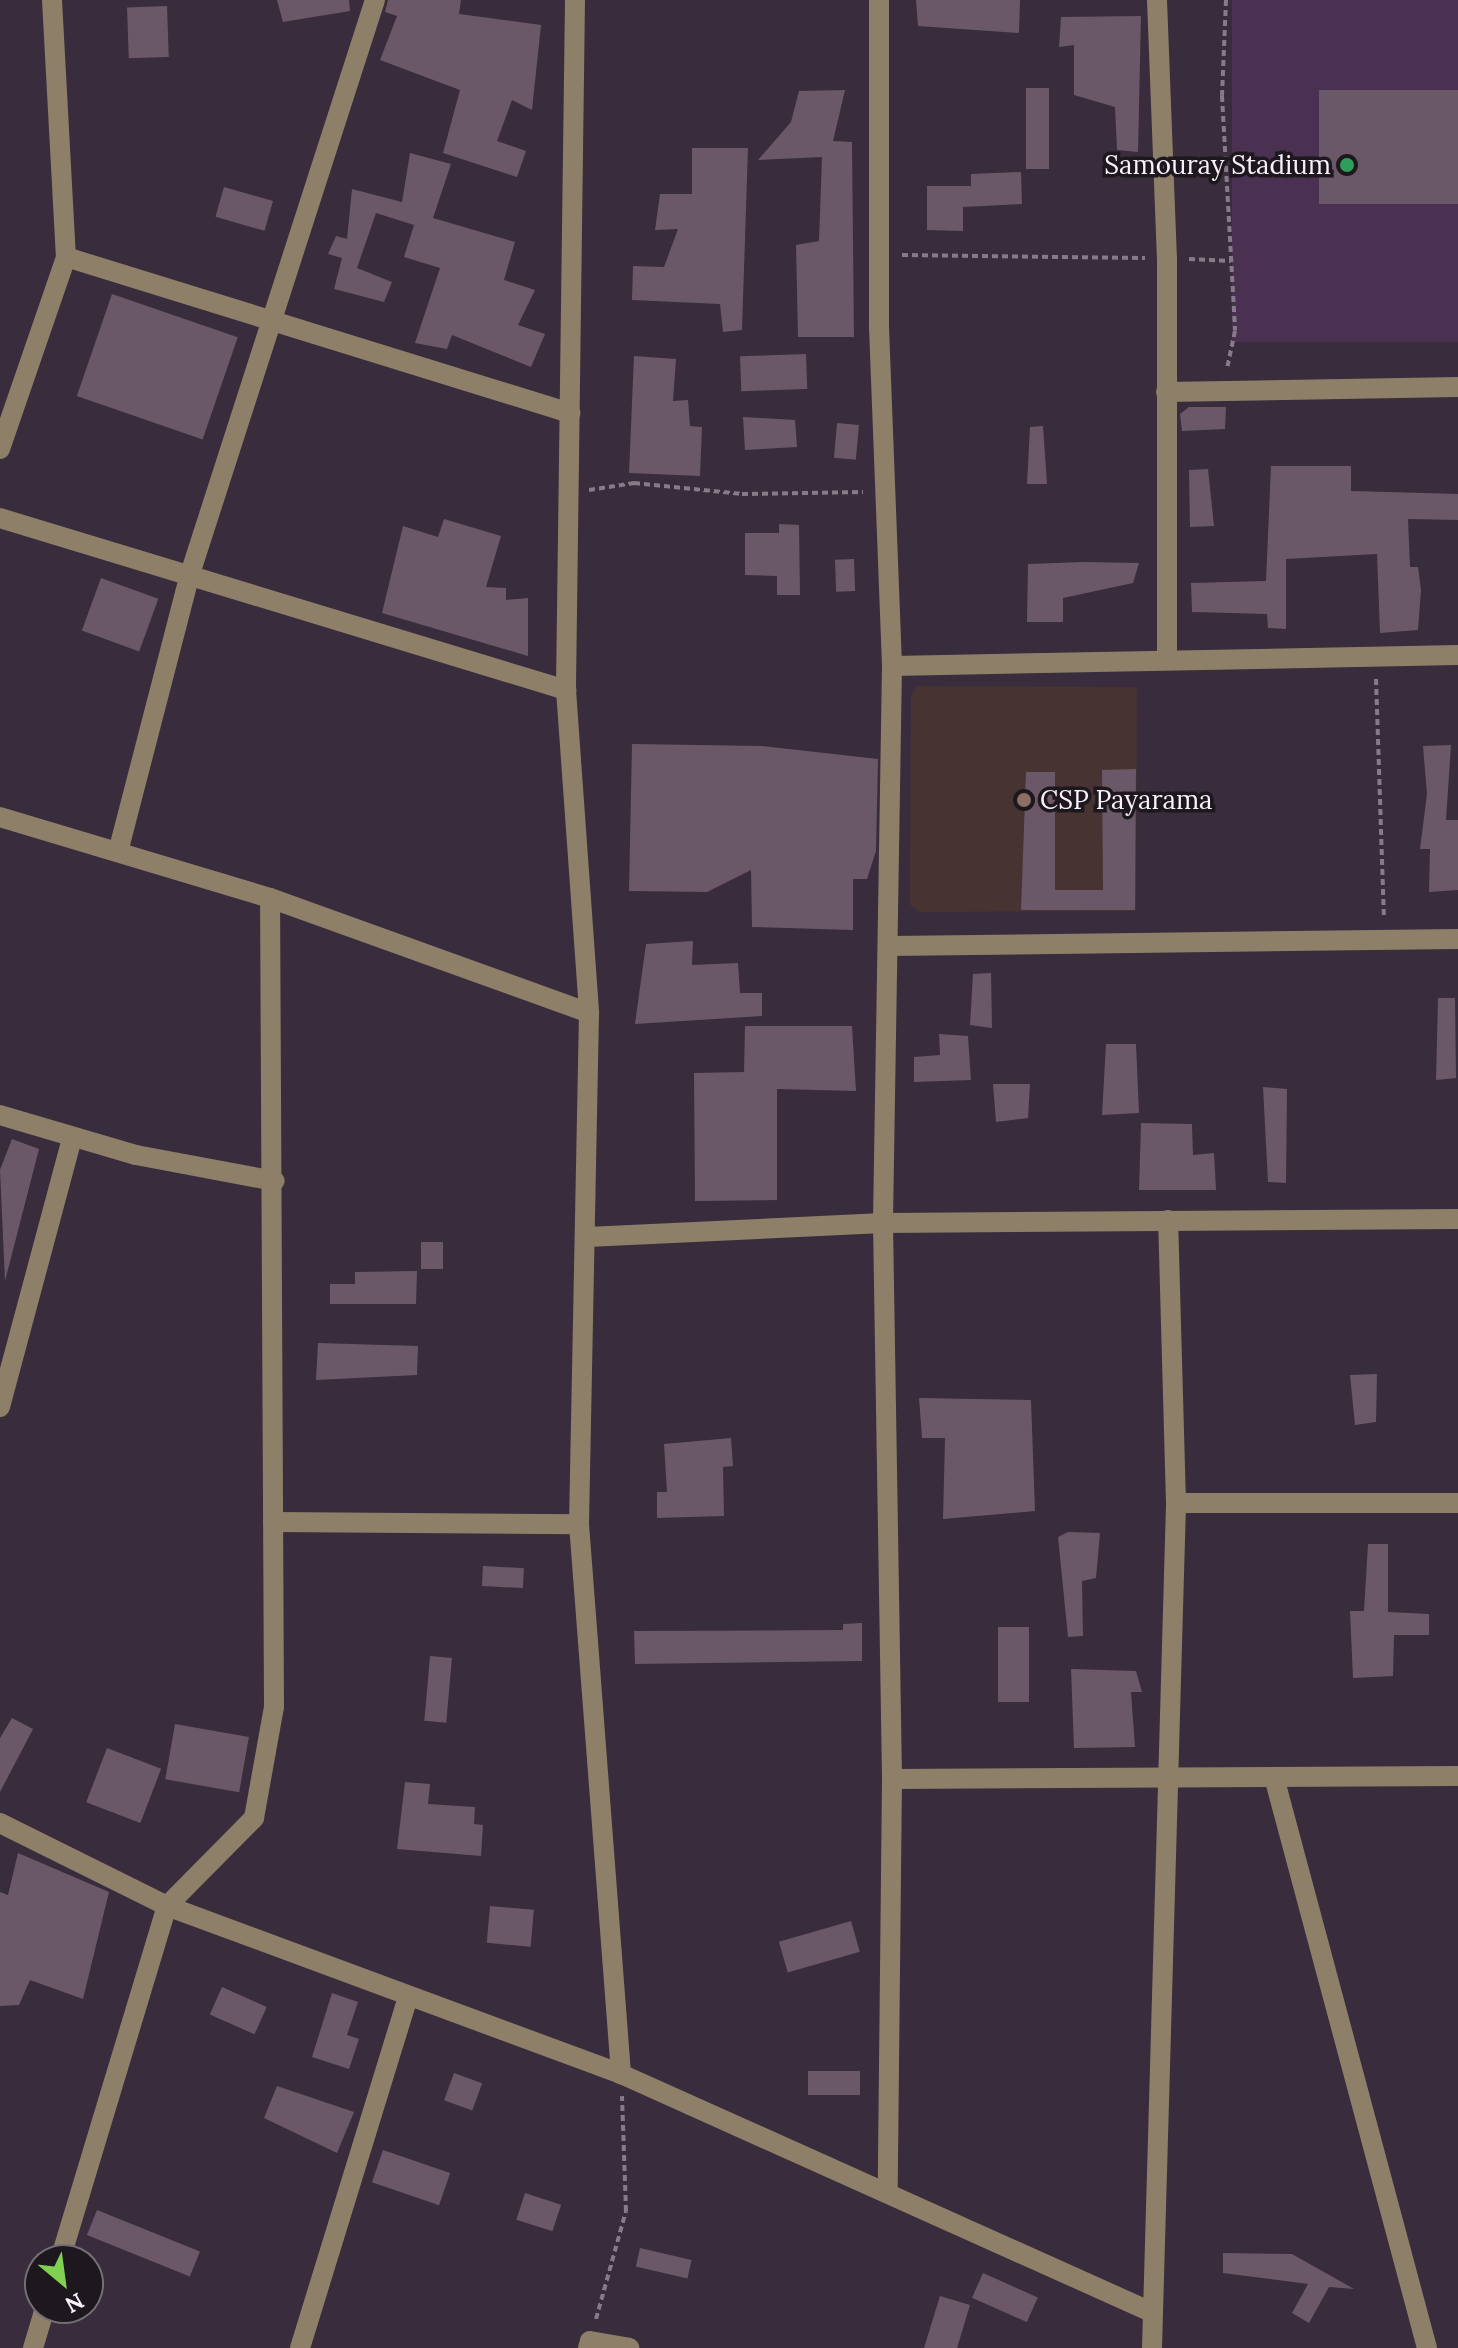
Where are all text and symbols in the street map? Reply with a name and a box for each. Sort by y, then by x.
place label: Samouray Stadium [1104,149,1331,181]
marker: Samouray Stadium [1338,156,1356,174]
place label: CSP Payarama [1040,784,1213,816]
marker: CSP Payarama [1015,791,1033,809]
north arrow [24,2244,104,2324]
text: N [60,2287,89,2320]

